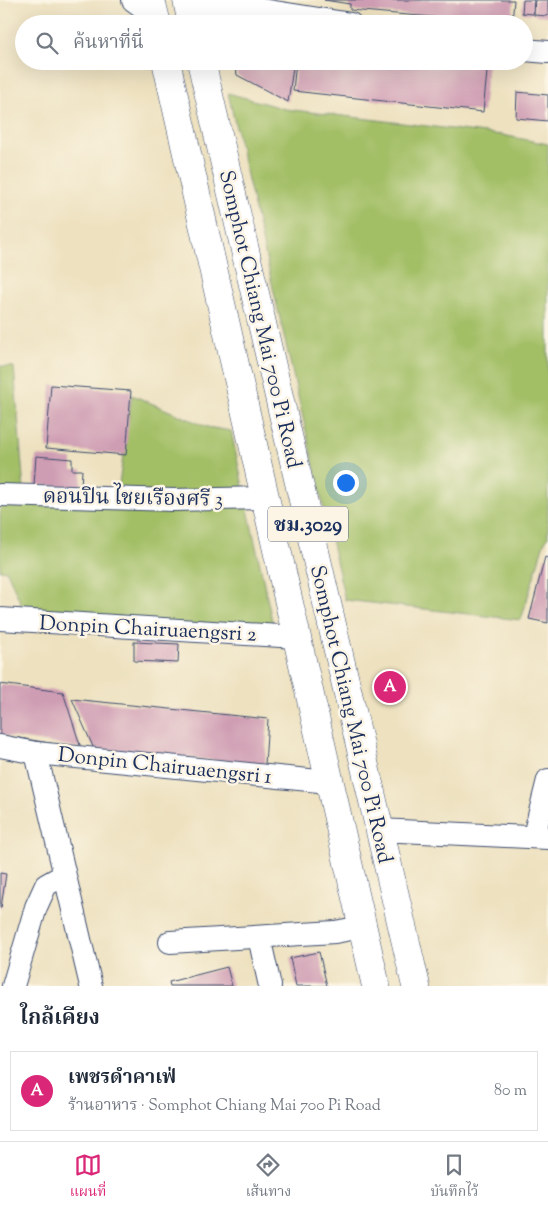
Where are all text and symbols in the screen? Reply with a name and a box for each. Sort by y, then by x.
search box [15,15,533,70]
icon: search [33,29,61,57]
text: ค้นหาที่นี่ [73,30,144,57]
street label: Somphot Chiang Mai 700 Pi Road [210,167,308,472]
your location [333,470,359,496]
street label: ดอนปิน ไชยเรืองศรี 3 [42,480,223,516]
road number: ชม.3029 [268,506,348,542]
street label: Somphot Chiang Mai 700 Pi Road [301,562,399,867]
street label: Donpin Chairuaengsri 2 [38,609,258,651]
pin: A [374,668,406,706]
street label: Donpin Chairuaengsri 1 [56,741,273,793]
text: ใกล้เคียง [20,1004,100,1034]
text: เพชรดำคาเฟ่ [68,1065,176,1092]
text: A [31,1080,44,1103]
text: 80 m [494,1080,527,1103]
text: ร้านอาหาร · Somphot Chiang Mai 700 Pi Road [68,1095,381,1118]
tab: แผนที่ [70,1151,106,1203]
tab: เส้นทาง [246,1151,291,1203]
tab: บันทึกไว้ [431,1151,478,1203]

